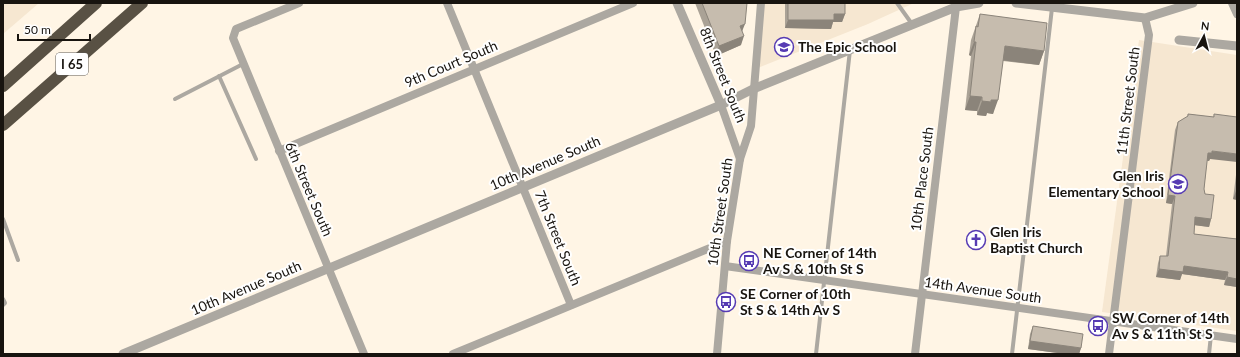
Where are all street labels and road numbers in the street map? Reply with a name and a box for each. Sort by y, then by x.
street label: 8th Street South [697,25,750,125]
street label: 9th Court South [402,36,500,91]
street label: 11th Street South [1112,46,1143,156]
road number: I 65 [56,53,88,75]
street label: 10th Place South [907,126,936,232]
street label: 10th Avenue South [487,132,603,193]
street label: 6th Street South [282,139,337,239]
street label: 10th Street South [703,157,736,267]
street label: 7th Street South [532,188,585,288]
street label: 10th Avenue South [188,257,304,318]
street label: 14th Avenue South [923,273,1043,306]

